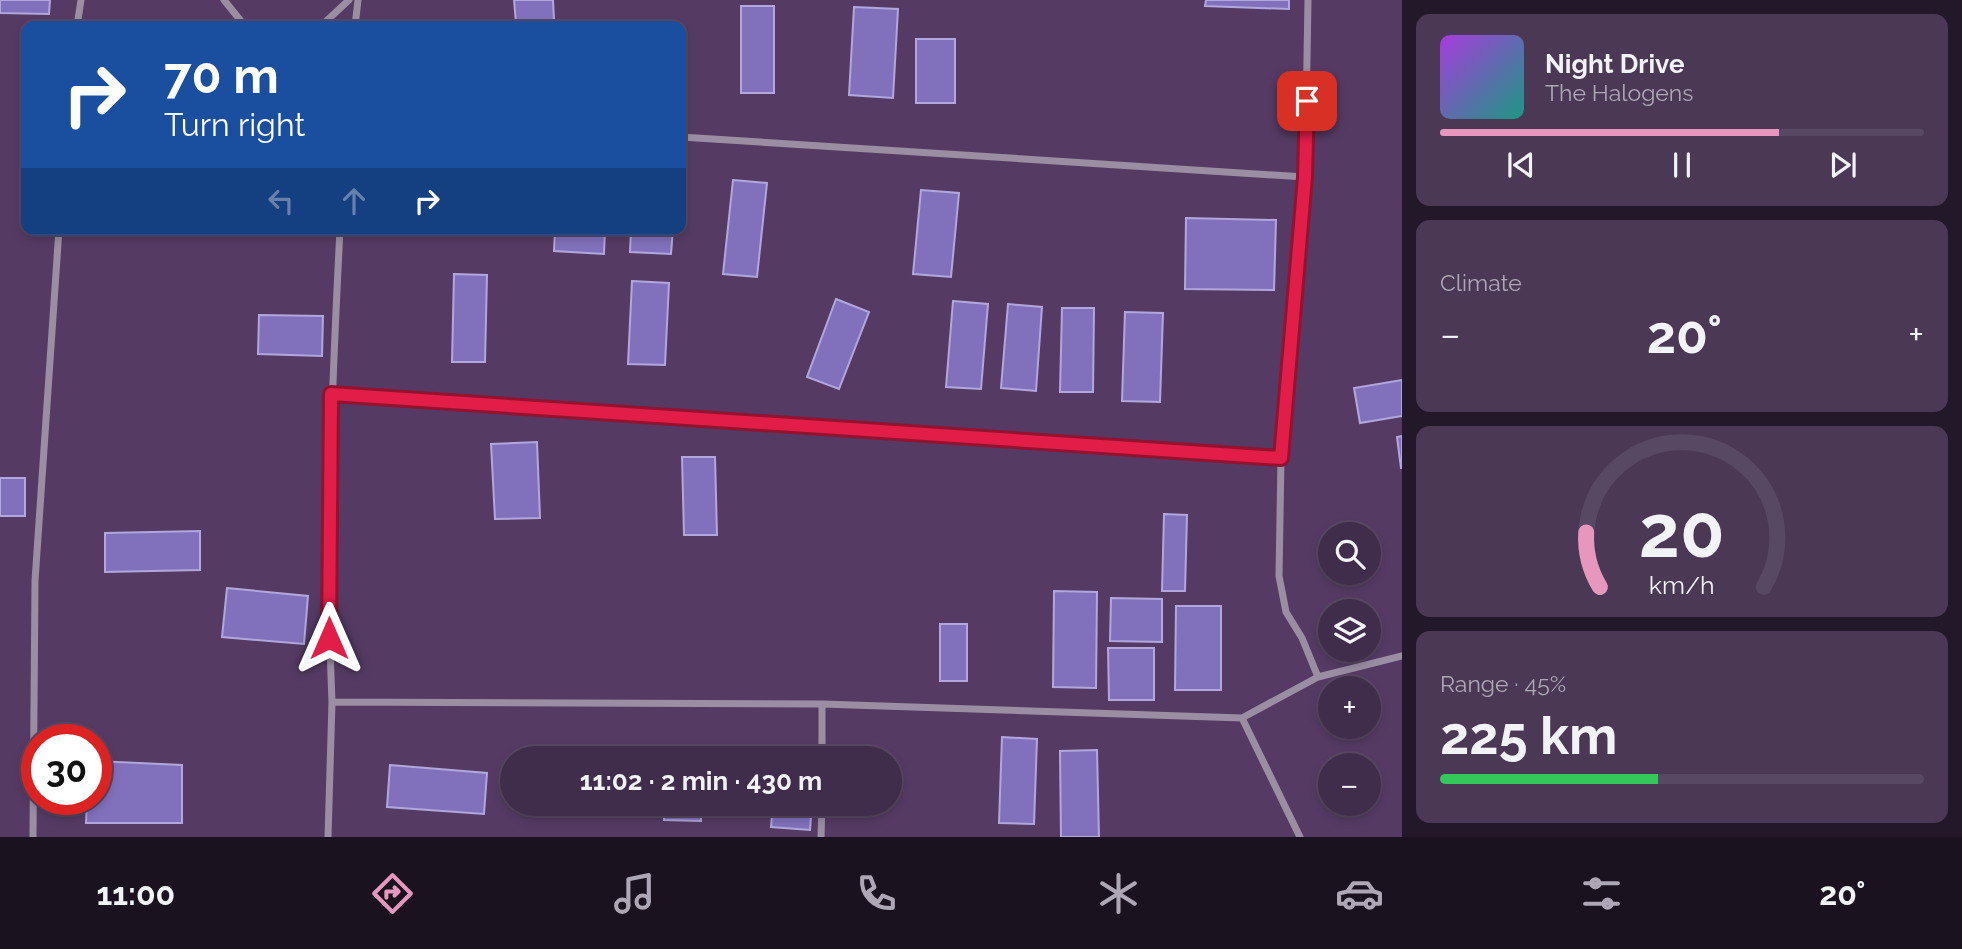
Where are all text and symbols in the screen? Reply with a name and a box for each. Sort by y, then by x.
text: 70 m [164,47,279,104]
icon: right [49,49,140,140]
text: Night Drive [1545,49,1684,79]
pin [1277,71,1337,131]
text: The Halogens [1545,79,1693,106]
icon: arrive [1288,82,1326,120]
text: Turn right [164,106,305,143]
icon: previous [1502,146,1540,184]
icon: pause [1663,146,1701,184]
icon: next [1824,146,1862,184]
icon: left [262,182,300,220]
icon: ahead [335,182,373,220]
icon: right [408,182,446,220]
text: Climate [1440,269,1522,296]
text: 20° [1647,304,1722,365]
text: − [1440,312,1460,357]
text: + [1908,312,1924,357]
text: 20 [1639,490,1725,575]
map controls [1318,522,1381,816]
button: search [1318,522,1381,585]
text: km/h [1649,570,1715,600]
button: layers [1318,599,1381,662]
position arrow [292,601,366,675]
text: Range · 45% [1440,670,1566,697]
button: + [1318,676,1381,739]
text: 225 km [1440,705,1617,766]
speed limit sign: 30 [21,724,112,815]
button: − [1318,753,1381,816]
text: 11:02 · 2 min · 430 m [580,766,822,796]
icon: directions [368,869,417,918]
icon: music [610,869,659,918]
icon: phone [852,869,901,918]
icon: climate [1094,869,1143,918]
icon: car [1335,869,1384,918]
icon: filters [1577,869,1626,918]
text: 11:00 [96,875,175,912]
text: 20° [1819,875,1866,912]

